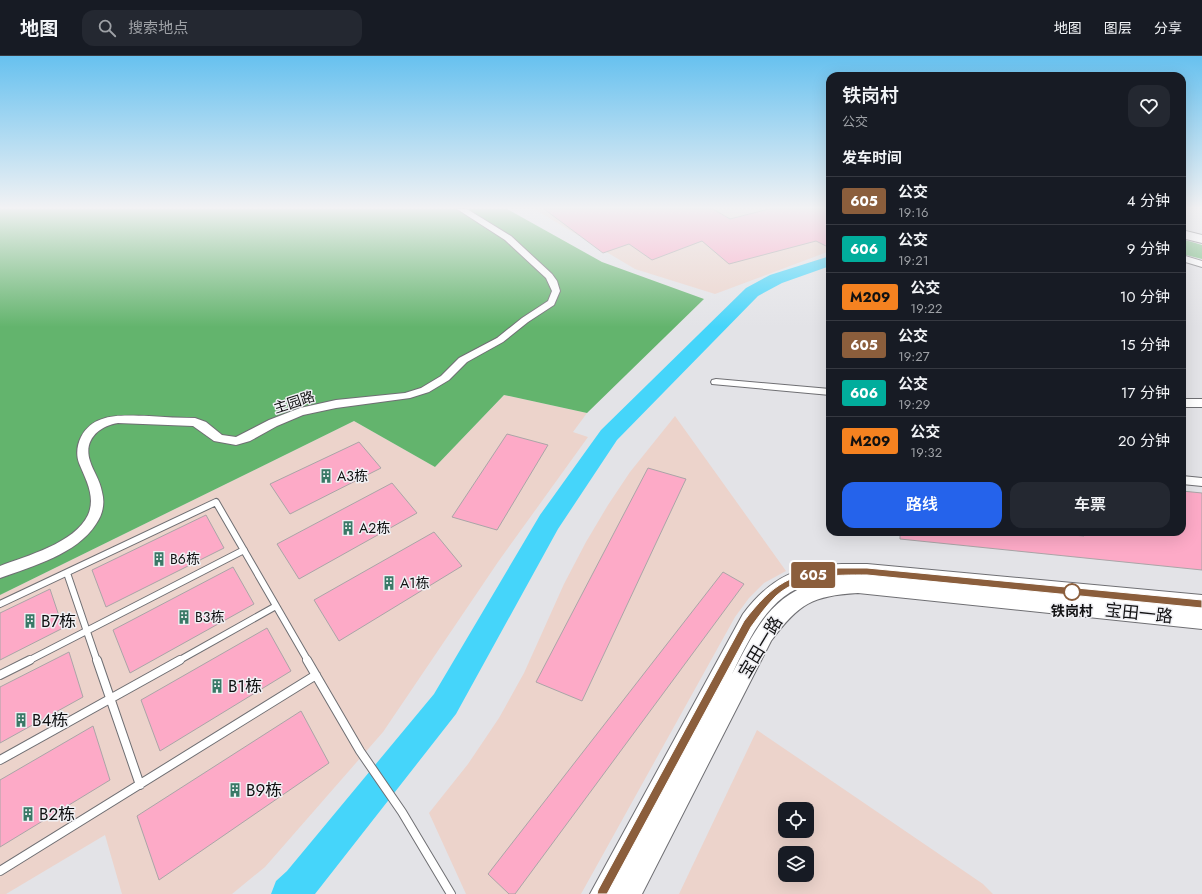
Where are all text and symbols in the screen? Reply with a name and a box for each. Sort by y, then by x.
search box [82,10,362,46]
text: 地图 [20,15,58,42]
icon: search [96,17,118,39]
text: 搜索地点 [128,17,188,39]
text: 地图 [1054,18,1082,38]
text: 图层 [1104,18,1132,38]
text: 分享 [1154,18,1182,38]
text: 铁岗村 [842,82,899,109]
button: heart [1128,85,1170,127]
text: 公交 [842,112,868,131]
text: 发车时间 [842,147,902,169]
text: 公交 [898,181,928,203]
text: 4 分钟 [1127,190,1170,212]
text: 605 [850,191,878,211]
text: 19:16 [898,203,929,222]
text: 公交 [898,229,928,251]
text: 9 分钟 [1127,238,1170,260]
text: 606 [850,239,878,259]
text: 19:21 [898,251,929,270]
text: 公交 [910,277,940,299]
text: 10 分钟 [1120,286,1170,308]
text: M209 [850,287,890,307]
text: 19:22 [910,299,942,318]
text: 公交 [898,325,928,347]
text: 15 分钟 [1120,334,1170,356]
text: 605 [850,335,878,355]
text: 19:27 [898,347,929,366]
text: 公交 [898,373,928,395]
text: 17 分钟 [1121,382,1170,404]
text: 606 [850,383,878,403]
street label: 主园路 [271,386,317,418]
text: 19:29 [898,395,930,414]
text: 公交 [910,421,940,443]
text: 20 分钟 [1118,430,1170,452]
text: M209 [850,431,890,451]
text: 19:32 [910,443,942,462]
place label: A3栋 [337,466,368,486]
building icon: A3栋 [318,468,334,484]
button: 路线 [842,482,1002,528]
button: 车票 [1010,482,1170,528]
place label: A2栋 [359,518,390,538]
building icon: A2栋 [340,520,356,536]
place label: B6栋 [170,549,200,569]
building icon: B6栋 [151,551,167,567]
line badge: 605 [790,562,836,588]
text: 605 [799,565,827,585]
place label: A1栋 [400,573,430,593]
building icon: A1栋 [381,575,397,591]
marker: 铁岗村 [1063,583,1081,601]
street label: 宝田一路 [1104,598,1174,628]
place label: 铁岗村 [1051,601,1093,621]
place label: B3栋 [195,607,224,627]
place label: B7栋 [41,609,76,633]
building icon: B3栋 [176,609,192,625]
street label: 宝田一路 [732,612,788,682]
building icon: B7栋 [22,613,38,629]
place label: B1栋 [228,674,262,698]
building icon: B1栋 [209,678,225,694]
place label: B4栋 [32,708,68,732]
building icon: B4栋 [13,712,29,728]
place label: B9栋 [246,778,282,802]
building icon: B9栋 [227,782,243,798]
place label: B2栋 [39,802,75,826]
map controls [778,802,814,882]
button: locate [778,802,814,838]
building icon: B2栋 [20,806,36,822]
button: layers [778,846,814,882]

